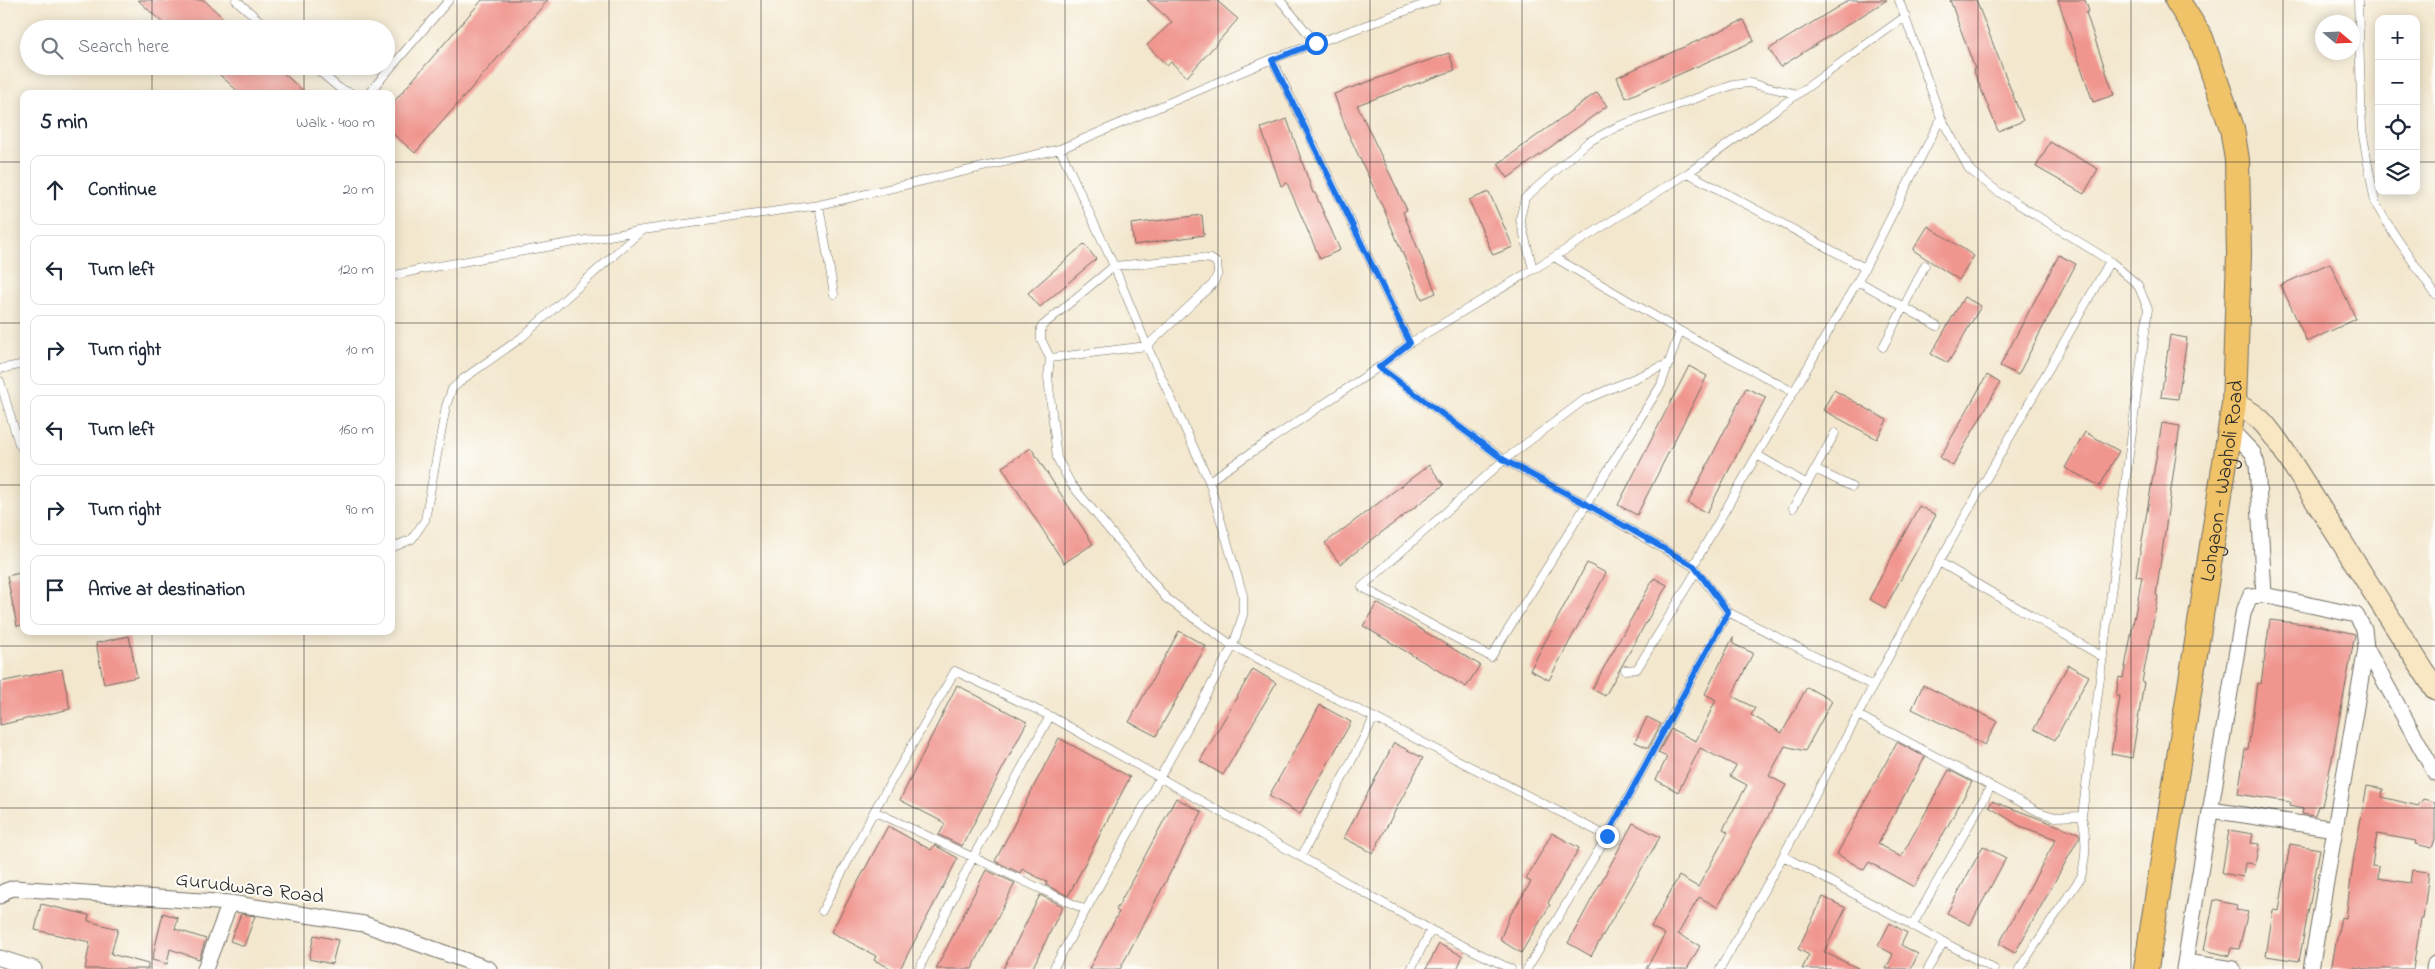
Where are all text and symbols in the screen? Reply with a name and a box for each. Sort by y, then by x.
north arrow [2315,15,2360,60]
map controls [2375,15,2420,195]
button: + [2375,15,2420,60]
search box [20,20,395,75]
route start [1305,32,1328,55]
icon: search [38,34,66,62]
text: Search here [78,34,169,61]
button: − [2375,60,2420,105]
button: locate [2375,105,2420,150]
text: 5 min [40,108,88,138]
text: Walk · 400 m [296,111,375,135]
button: layers [2375,150,2420,195]
icon: ahead [41,176,69,204]
text: Continue [88,177,156,204]
text: 20 m [343,178,374,202]
icon: left [41,256,69,284]
text: Turn left [88,257,155,284]
text: 120 m [338,258,374,282]
icon: right [41,336,69,364]
text: Turn right [88,337,161,364]
text: 10 m [346,338,374,362]
street label: Lohgaon - Wagholi Road [2194,380,2252,584]
icon: left [41,416,69,444]
text: Turn left [88,417,155,444]
text: 160 m [339,418,374,442]
icon: right [41,496,69,524]
text: Turn right [88,497,161,524]
text: 90 m [346,498,374,522]
icon: arrive [41,576,69,604]
text: Arrive at destination [88,577,245,604]
route end [1596,825,1619,848]
street label: Gurudwara Road [174,865,326,913]

